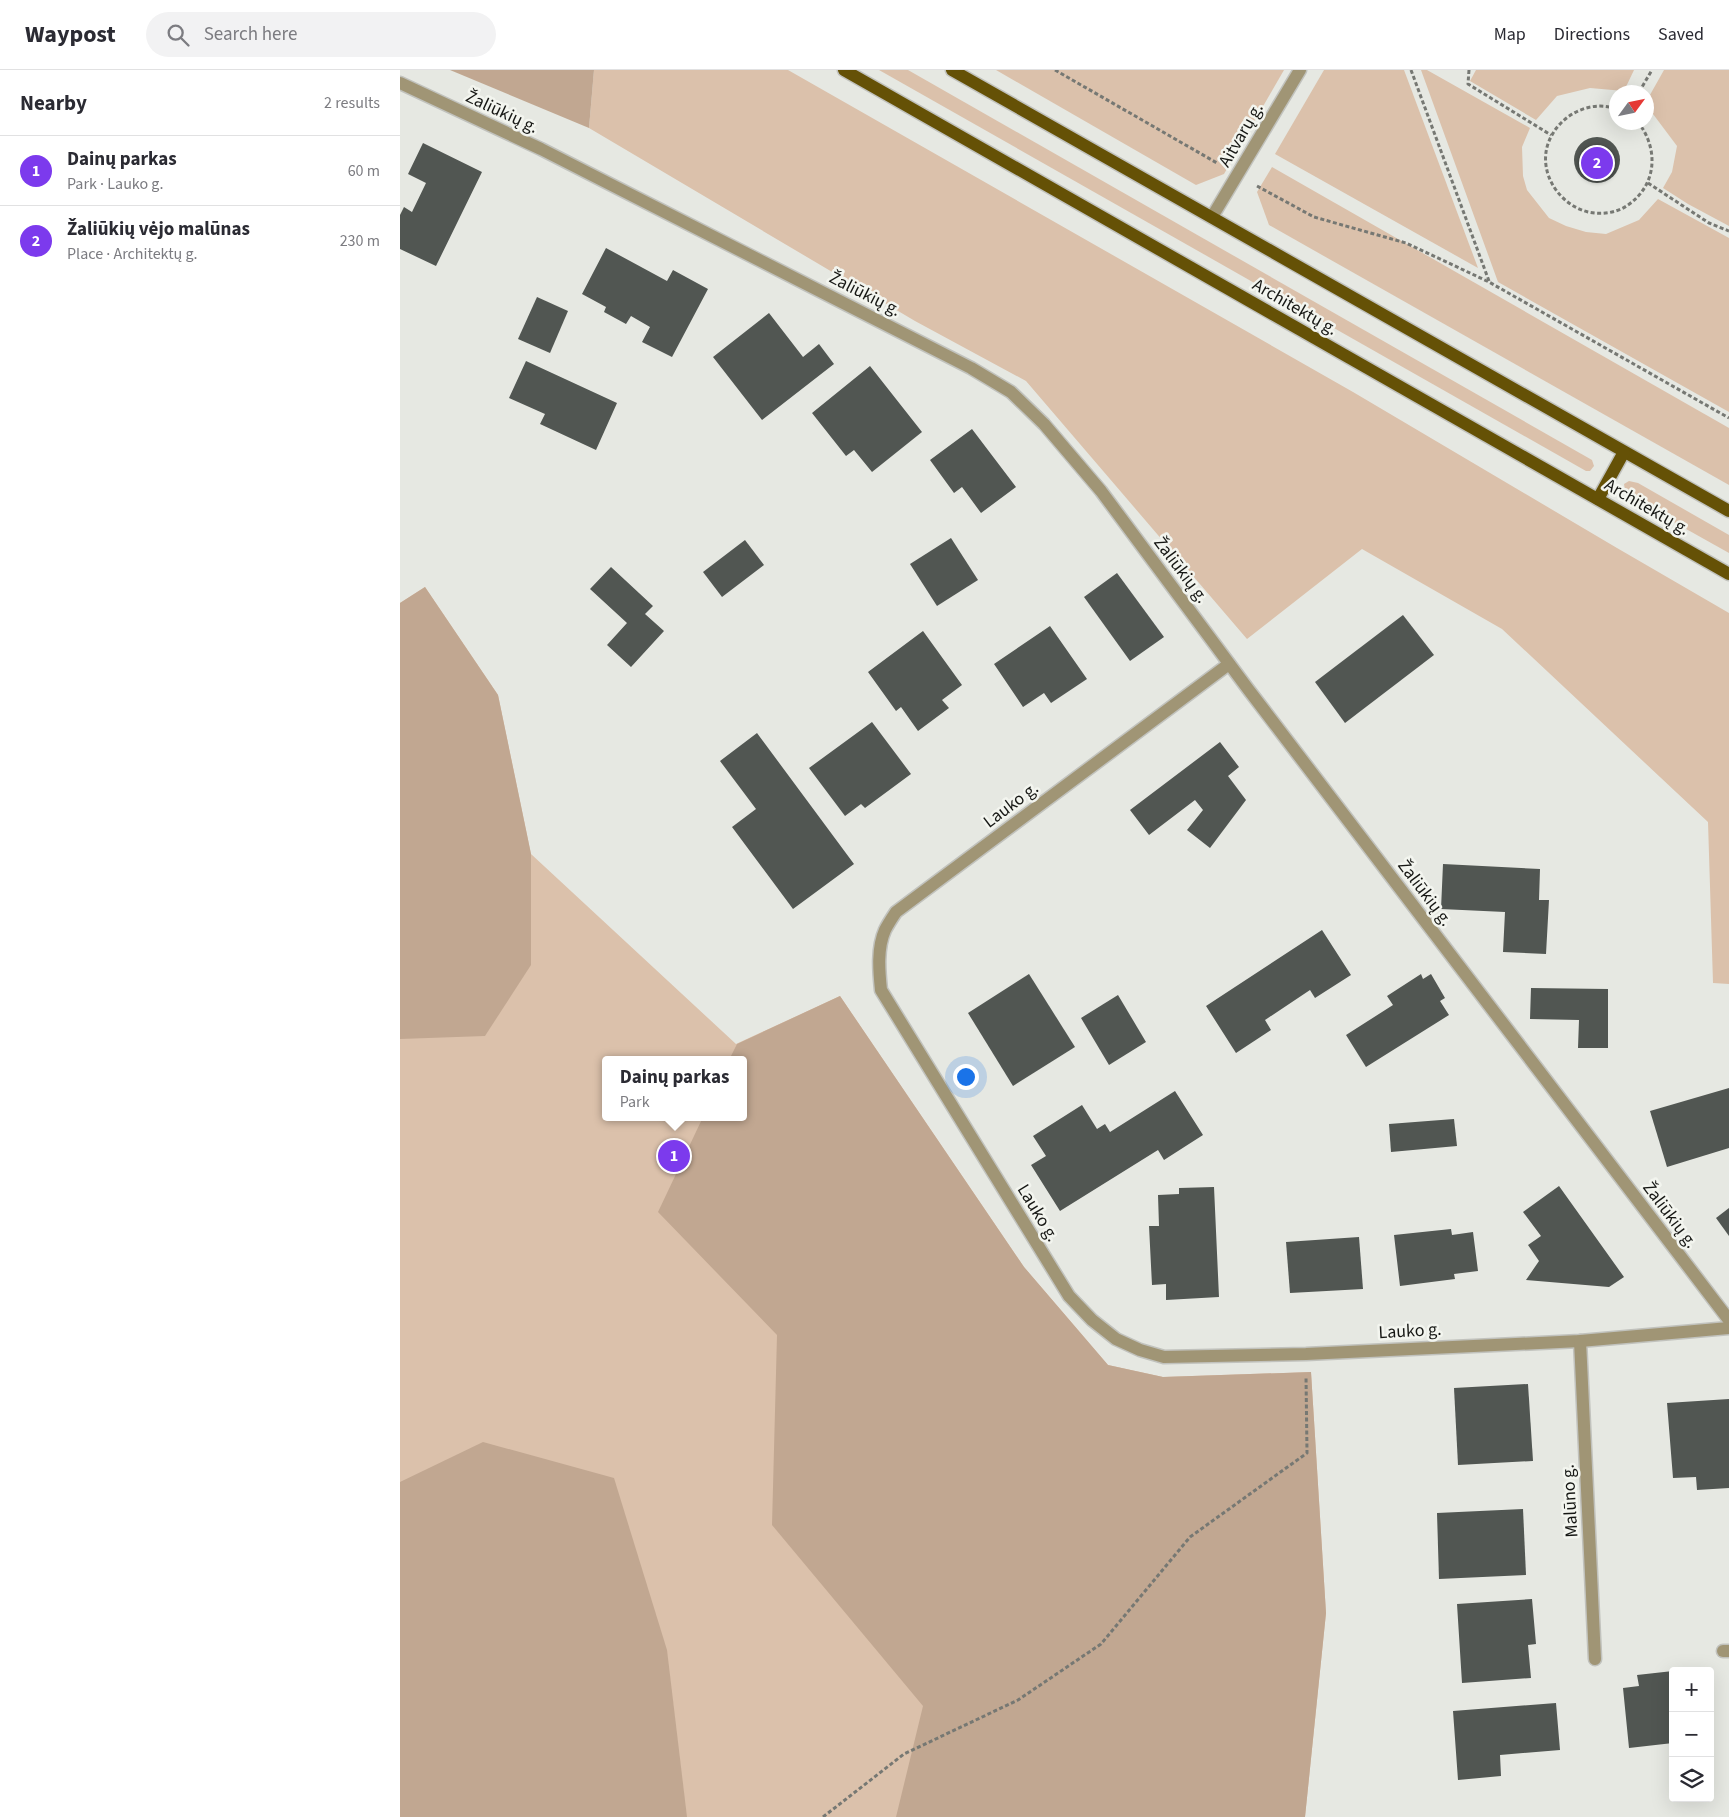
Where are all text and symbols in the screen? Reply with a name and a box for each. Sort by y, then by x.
search box [146,12,496,57]
text: Waypost [25,17,116,52]
icon: search [164,21,192,49]
text: Search here [204,21,297,48]
text: Map [1494,22,1526,47]
text: Directions [1554,22,1630,47]
text: Saved [1658,22,1704,47]
street label: Žaliūkių g. [462,84,542,140]
north arrow [1609,85,1654,130]
text: Nearby [20,88,87,118]
text: 2 results [324,92,380,114]
street label: Aitvarų g. [1213,98,1269,172]
pin: 2 [1581,144,1613,182]
text: Dainų parkas [67,146,177,173]
text: 1 [32,160,40,182]
text: 60 m [348,160,380,182]
text: Park · Lauko g. [67,173,163,195]
text: Žaliūkių vėjo malūnas [67,216,250,243]
text: 2 [32,230,40,252]
text: 230 m [340,230,380,252]
text: Place · Architektų g. [67,243,198,265]
street label: Žaliūkių g. [825,265,905,323]
street label: Architektų g. [1248,273,1342,341]
street label: Architektų g. [1600,473,1694,541]
street label: Žaliūkių g. [1148,531,1214,609]
street label: Lauko g. [978,776,1044,834]
street label: Žaliūkių g. [1392,854,1458,932]
popup [602,1056,747,1121]
text: Dainų parkas [620,1064,729,1091]
your location [953,1064,979,1090]
text: Park [620,1091,650,1113]
pin: 1 [658,1137,690,1175]
street label: Žaliūkių g. [1637,1176,1703,1254]
street label: Lauko g. [1011,1180,1065,1246]
street label: Lauko g. [1378,1317,1442,1345]
street label: Malūno g. [1556,1464,1584,1538]
map controls [1669,1667,1714,1802]
button: + [1669,1667,1714,1712]
button: − [1669,1712,1714,1757]
button: layers [1669,1757,1714,1802]

